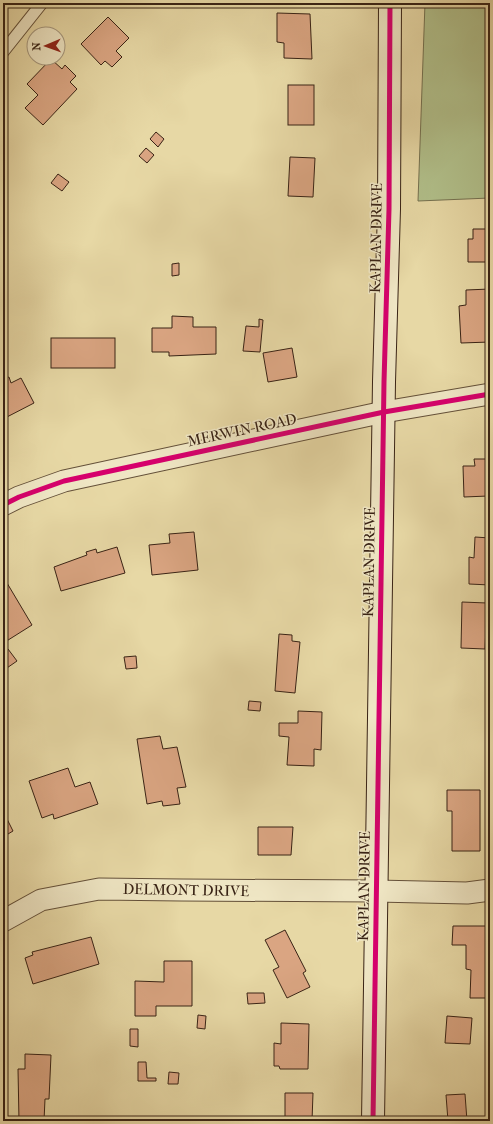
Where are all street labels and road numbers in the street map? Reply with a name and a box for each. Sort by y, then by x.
street label: KAPLAN DRIVE [366,183,386,293]
street label: MERWIN ROAD [186,410,298,450]
street label: KAPLAN DRIVE [359,507,379,617]
street label: KAPLAN DRIVE [354,831,374,941]
street label: DELMONT DRIVE [123,880,249,900]

